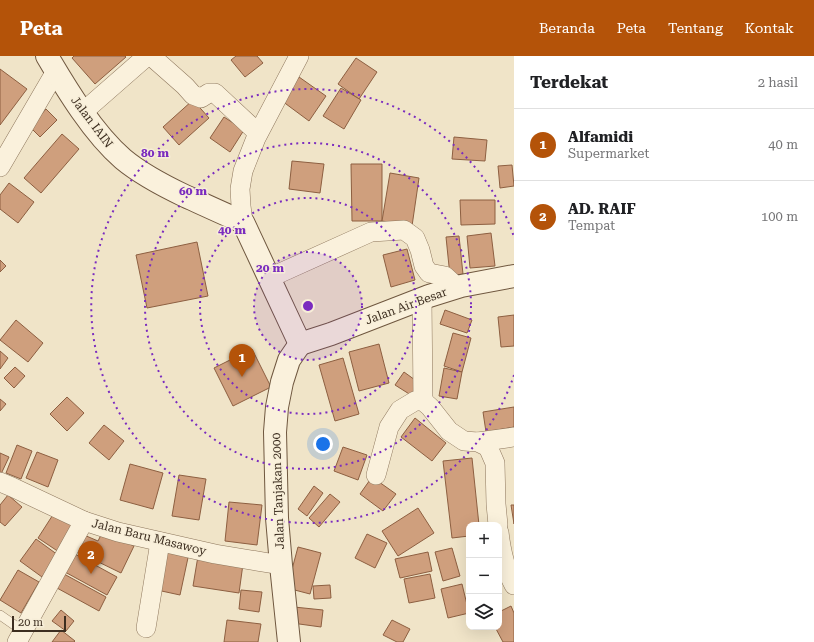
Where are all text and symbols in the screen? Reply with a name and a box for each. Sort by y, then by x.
text: Peta [20,17,63,40]
text: Beranda [539,20,595,36]
text: Peta [617,20,646,36]
text: Tentang [668,20,723,36]
text: Kontak [745,20,794,36]
text: Terdekat [530,72,608,92]
text: 2 hasil [758,75,798,90]
street label: Jalan IAIN [68,93,116,151]
text: Alfamidi [568,128,633,146]
text: 1 [539,137,547,152]
text: 40 m [768,137,798,152]
text: 80 m [141,146,169,160]
text: Supermarket [568,146,649,161]
text: 60 m [179,184,207,198]
text: AD. RAIF [568,200,636,218]
text: 2 [539,209,547,224]
text: 100 m [761,209,798,224]
text: Tempat [568,218,615,233]
text: 40 m [218,223,246,237]
text: 20 m [256,261,284,275]
street label: Jalan Air Besar [363,285,449,327]
centre of rings [301,299,315,313]
pin: 1 [229,344,255,377]
street label: Jalan Tanjakan 2000 [269,432,287,550]
your location [313,434,333,454]
street label: Jalan Baru Masawoy [90,516,209,558]
map controls [466,522,502,630]
button: + [466,522,502,558]
pin: 2 [78,541,104,574]
button: − [466,558,502,594]
button: layers [466,594,502,630]
scale bar [12,614,66,633]
text: 20 m [18,616,43,629]

